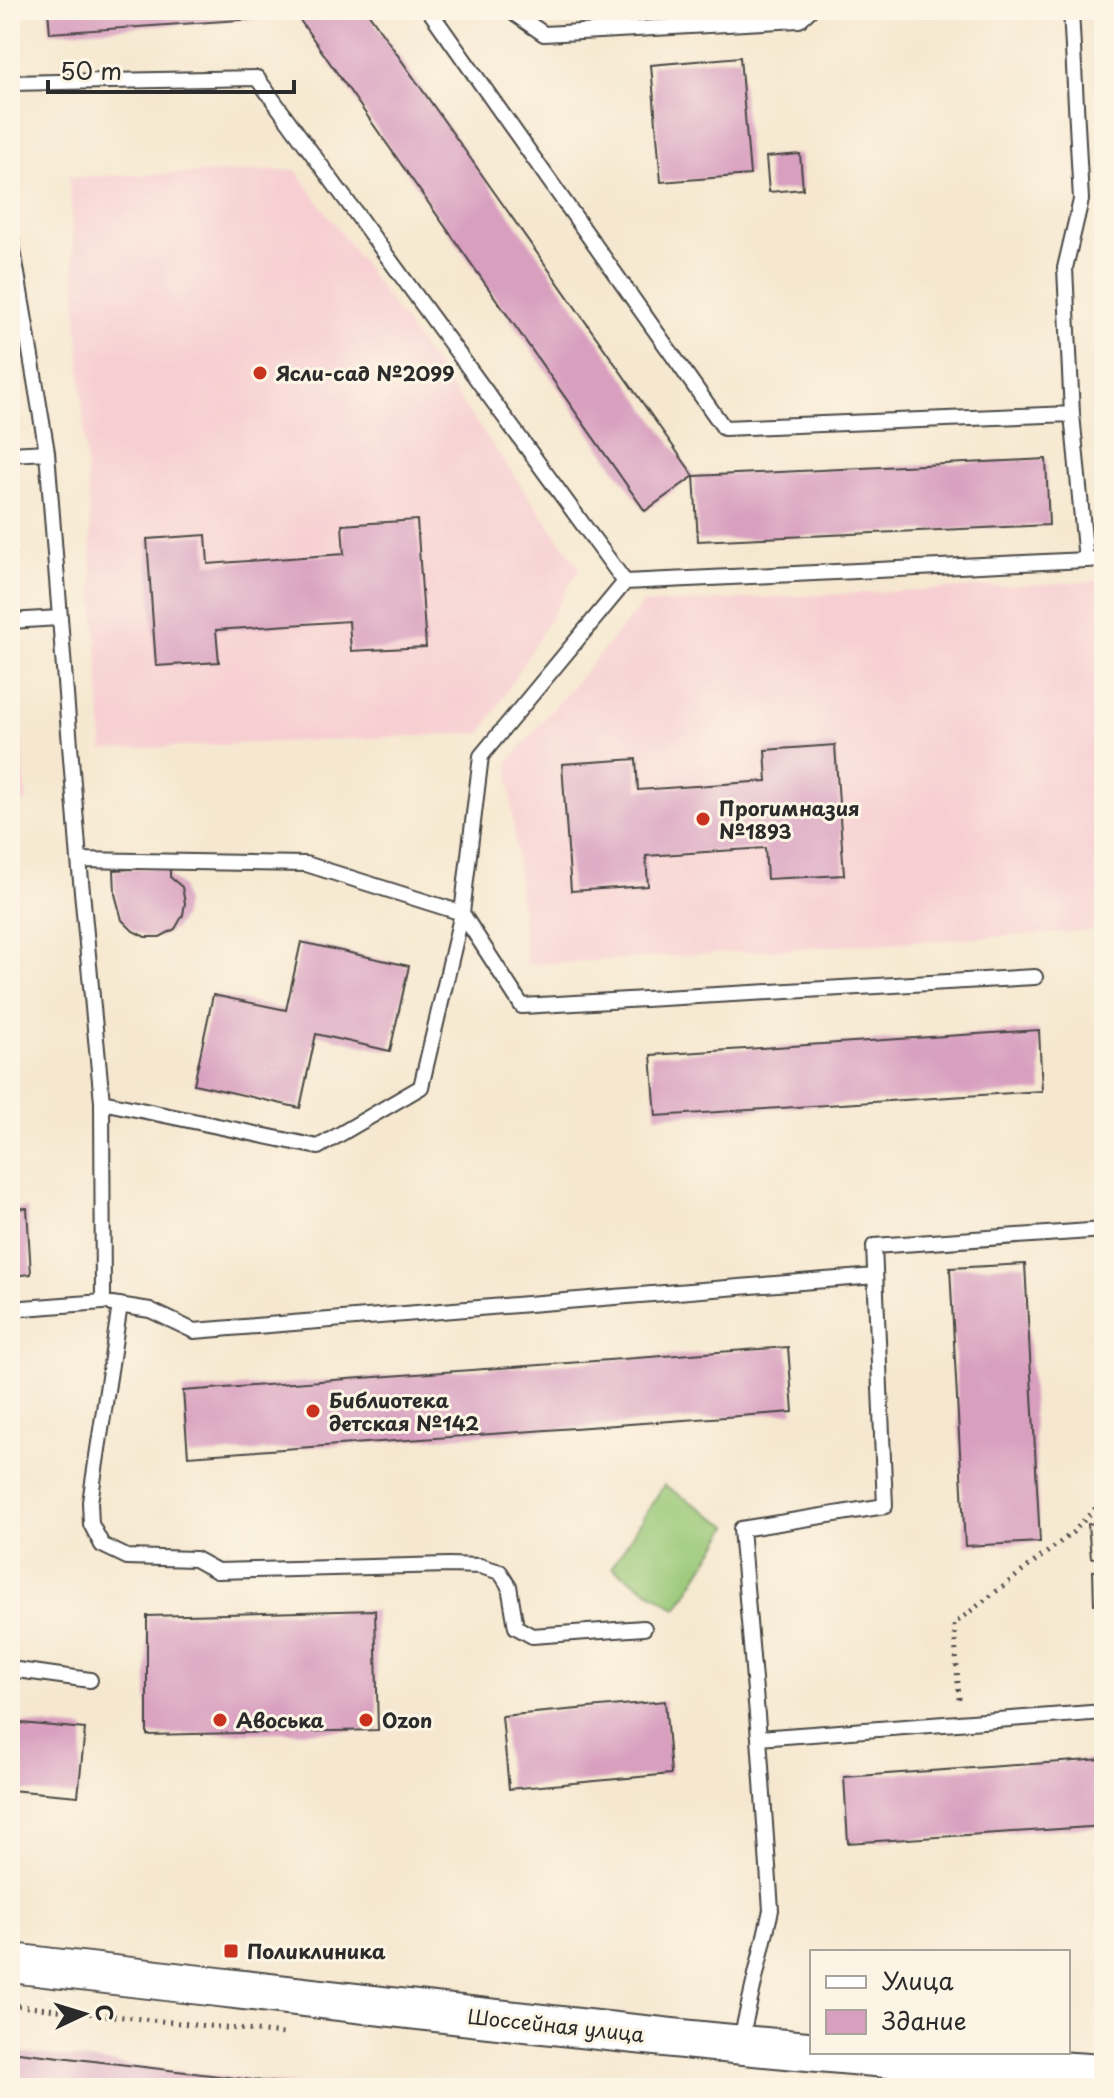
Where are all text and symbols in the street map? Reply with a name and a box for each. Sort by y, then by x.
scale bar [48,44,294,94]
text: 50 m [60,52,122,88]
place label: Ясли-сад №2099 [276,358,455,388]
marker: Ясли-сад №2099 [251,364,269,382]
place label: Прогимназия №1893 [719,793,860,846]
marker: Прогимназия №1893 [694,810,712,828]
place label: Библиотека детская №142 [329,1385,479,1438]
marker: Библиотека детская №142 [304,1402,322,1420]
place label: Авоська [236,1705,325,1735]
place label: Ozon [382,1705,432,1735]
marker: Авоська [211,1711,229,1729]
marker: Ozon [357,1711,375,1729]
place label: Поликлиника [247,1936,386,1966]
marker: Поликлиника [222,1942,240,1960]
legend [810,1950,1070,2054]
text: Улица [882,1962,954,1998]
north arrow [44,1974,124,2054]
street label: Шоссейная улица [466,2001,646,2049]
text: Здание [882,2002,967,2038]
text: С [88,2003,122,2022]

